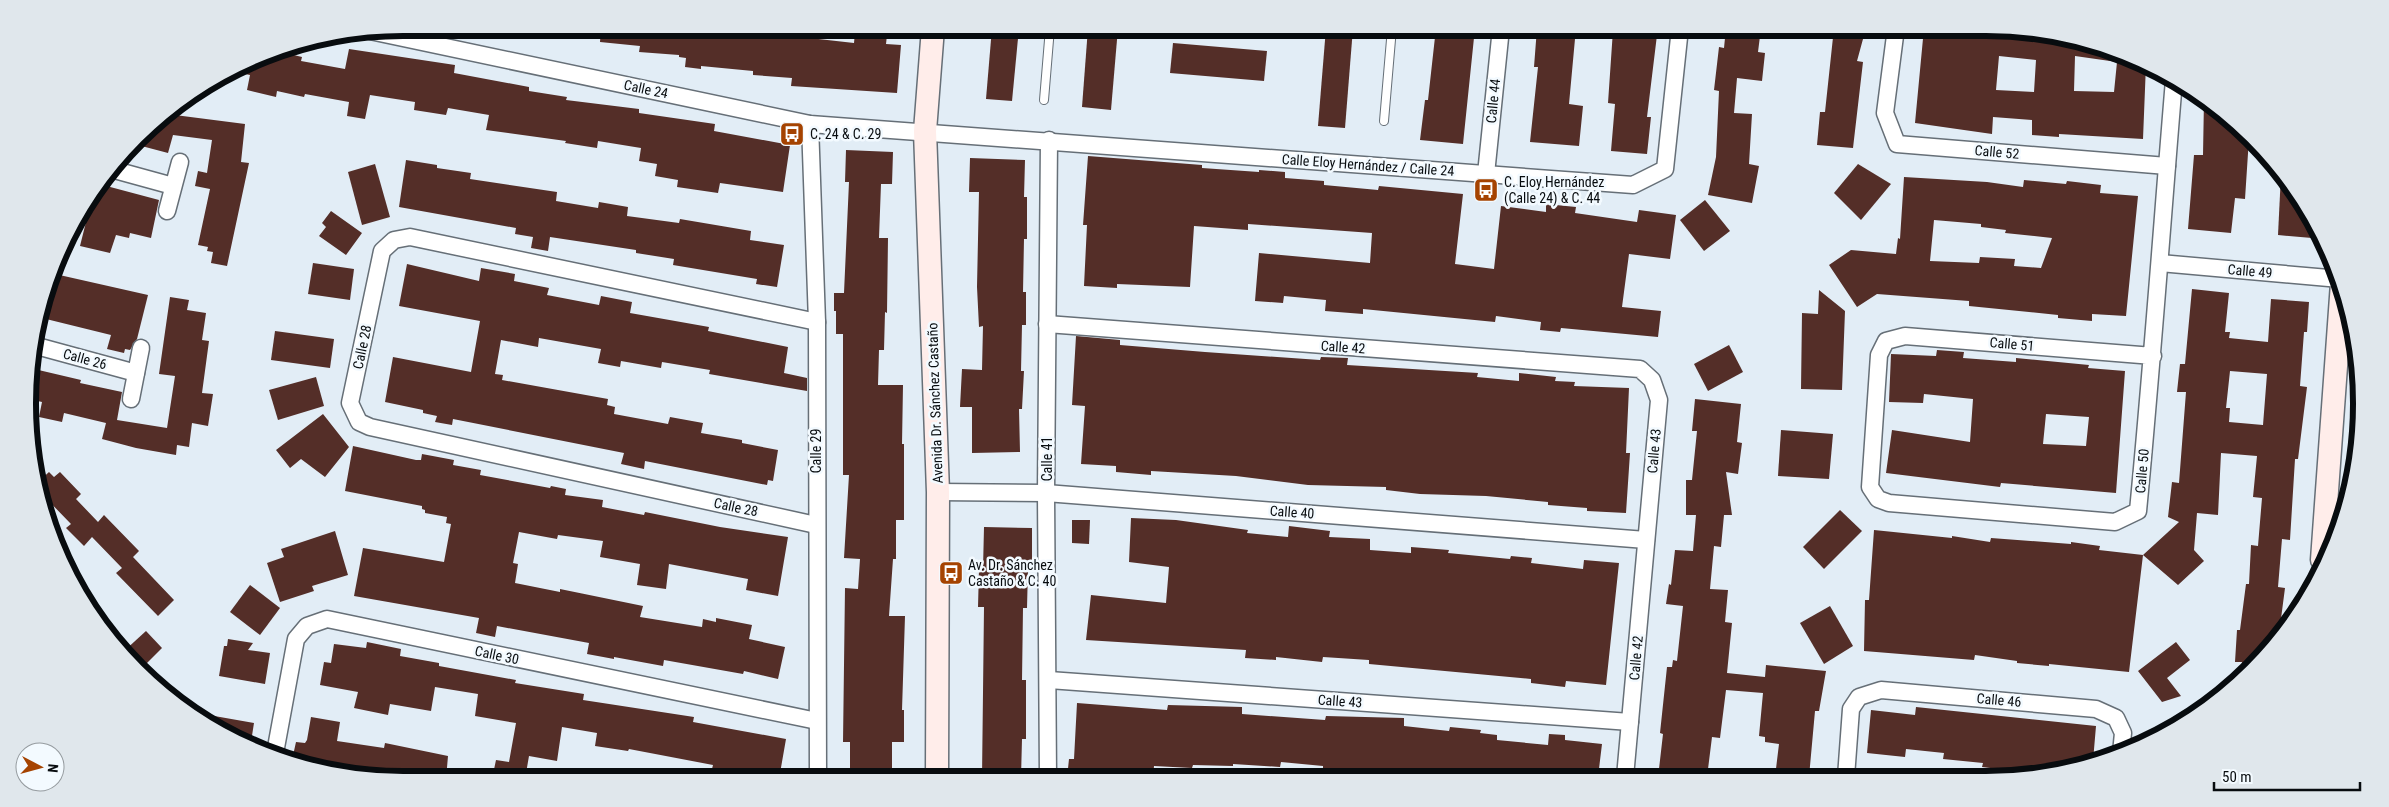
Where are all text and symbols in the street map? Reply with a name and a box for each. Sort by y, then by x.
street label: Calle 24 [622,77,670,101]
street label: Calle 44 [1483,78,1503,124]
bus stop icon: C. 24 & C. 29 [779,121,805,147]
place label: C. 24 & C. 29 [810,126,881,142]
street label: Calle 52 [1974,142,2020,162]
street label: Calle Eloy Hernández / Calle 24 [1281,151,1455,179]
place label: C. Eloy Hernández (Calle 24) & C. 44 [1504,174,1604,207]
bus stop icon: C. Eloy Hernández (Calle 24) & C. 44 [1473,177,1499,203]
street label: Calle 49 [2227,261,2273,281]
street label: Avenida Dr. Sánchez Castaño [924,322,946,484]
street label: Calle 28 [350,323,374,371]
street label: Calle 51 [1989,334,2035,354]
street label: Calle 42 [1320,337,1366,357]
street label: Calle 26 [61,345,109,373]
street label: Calle 43 [1644,428,1664,474]
street label: Calle 29 [808,429,824,473]
street label: Calle 41 [1039,437,1055,481]
street label: Calle 50 [2132,448,2152,494]
street label: Calle 28 [712,495,760,519]
street label: Calle 40 [1269,502,1315,522]
place label: Av. Dr. Sánchez Castaño & C. 40 [968,557,1056,589]
bus stop icon: Av. Dr. Sánchez Castaño & C. 40 [938,560,964,586]
street label: Calle 42 [1626,635,1646,681]
street label: Calle 30 [473,643,521,667]
street label: Calle 46 [1976,690,2022,710]
street label: Calle 43 [1317,691,1363,711]
north arrow [15,742,65,792]
scale bar [2214,760,2360,792]
text: N [45,763,61,773]
text: 50 m [2222,768,2252,786]

